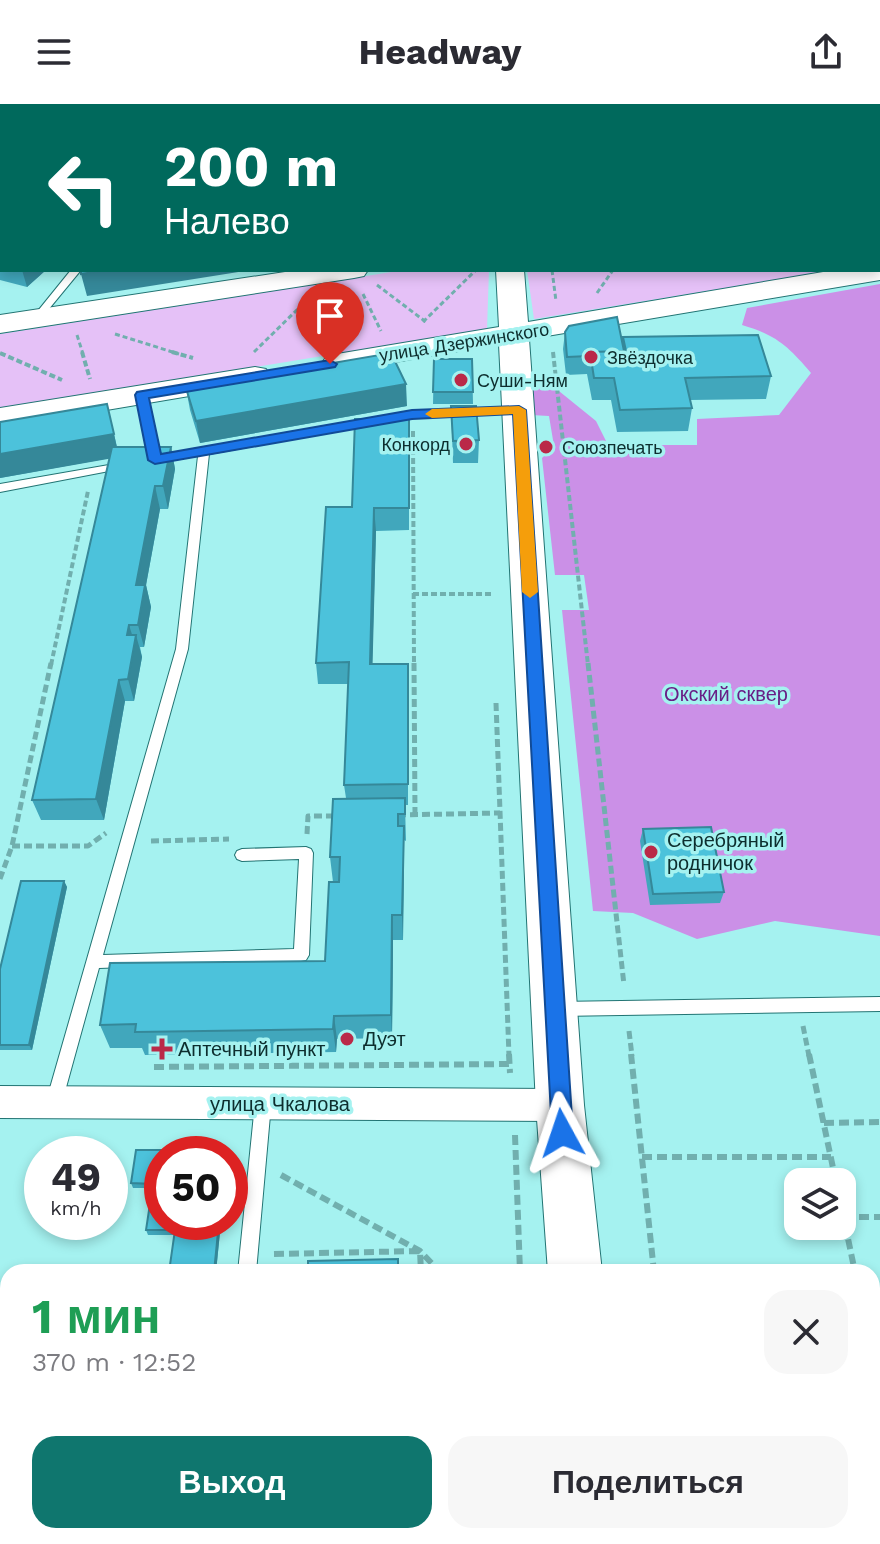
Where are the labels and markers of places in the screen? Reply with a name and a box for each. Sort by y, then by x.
pin [296,282,364,364]
place label: Звёздочка [607,347,694,368]
marker: Звёздочка [582,348,600,366]
place label: Суши-Ням [477,370,568,391]
marker: Суши-Ням [452,371,470,389]
place label: Конкорд [381,434,450,455]
marker: Конкорд [457,435,475,453]
place label: Союзпечать [562,437,663,458]
marker: Союзпечать [537,438,555,456]
place label: Серебряный родничок [667,828,784,875]
marker: Серебряный родничок [642,843,660,861]
place label: Дуэт [363,1027,406,1051]
marker: Дуэт [338,1030,356,1048]
place label: Аптечный пункт [178,1037,325,1061]
marker: Аптечный пункт [153,1040,171,1058]

